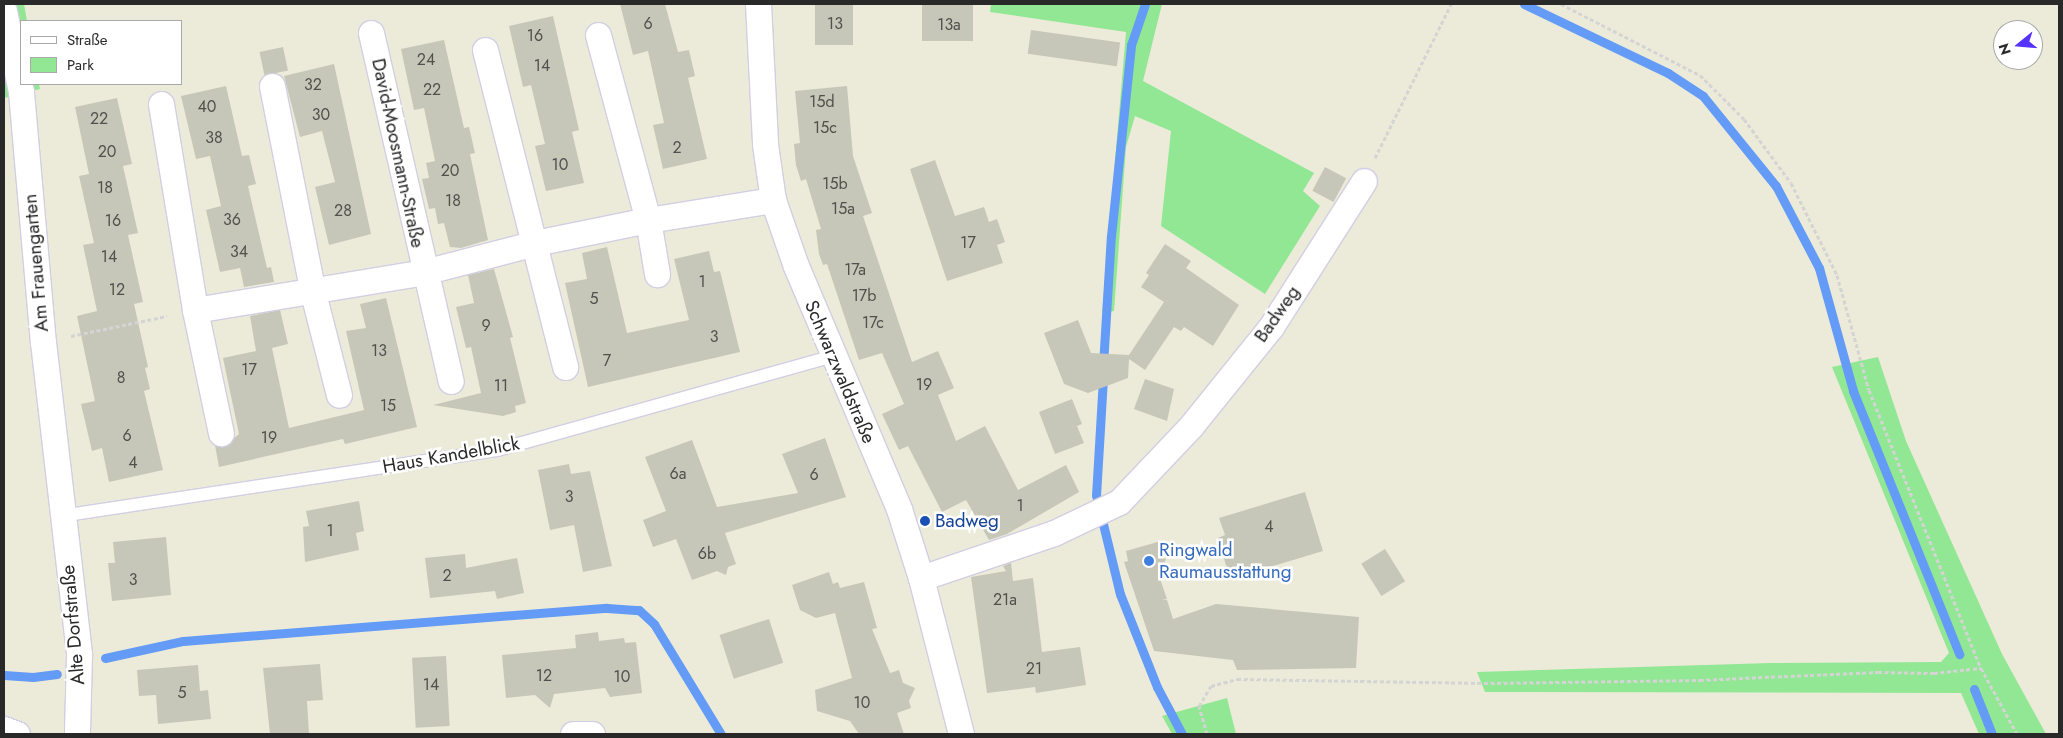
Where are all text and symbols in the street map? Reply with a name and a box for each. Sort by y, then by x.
house number: 6 [643,14,653,34]
house number: 13 [827,14,843,34]
house number: 13a [937,15,961,35]
legend [20,20,182,85]
north arrow [1993,20,2043,70]
house number: 16 [527,26,543,46]
text: Straße [67,29,107,51]
text: N [1993,41,2016,57]
house number: 24 [417,50,435,70]
text: Park [67,54,94,76]
street label: David-Moosmann-Straße [367,56,429,250]
house number: 14 [534,56,550,76]
house number: 32 [304,75,322,95]
house number: 22 [423,80,441,100]
house number: 15d [809,92,835,112]
house number: 40 [198,97,216,117]
house number: 30 [312,105,330,125]
house number: 22 [90,109,108,129]
house number: 15c [813,118,837,138]
house number: 38 [205,128,223,148]
house number: 2 [672,138,682,158]
house number: 20 [98,142,116,162]
house number: 10 [552,155,568,175]
house number: 20 [441,161,459,181]
house number: 15b [822,174,848,194]
house number: 18 [97,178,113,198]
house number: 18 [445,191,461,211]
street label: Am Frauengarten [19,193,53,333]
house number: 15a [831,199,855,219]
house number: 28 [334,201,352,221]
house number: 36 [223,210,241,230]
house number: 16 [105,211,121,231]
house number: 17 [960,233,976,253]
house number: 34 [230,242,248,262]
house number: 14 [101,247,117,267]
house number: 17a [844,260,866,280]
house number: 1 [698,272,706,292]
house number: 12 [109,280,125,300]
street label: Badweg [1249,281,1305,347]
house number: 17b [852,286,876,306]
house number: 5 [589,289,599,309]
street label: Schwarzwaldstraße [800,297,880,447]
house number: 17c [862,313,884,333]
house number: 9 [481,316,491,336]
house number: 3 [710,327,718,347]
house number: 13 [371,341,387,361]
house number: 7 [603,351,611,371]
house number: 17 [241,360,257,380]
house number: 8 [117,368,125,388]
house number: 19 [916,375,932,395]
house number: 11 [494,376,508,396]
house number: 15 [380,396,396,416]
house number: 6 [122,426,132,446]
house number: 19 [261,428,277,448]
street label: Haus Kandelblick [381,432,521,478]
house number: 4 [128,453,138,473]
house number: 6a [670,464,686,484]
house number: 6 [809,465,819,485]
house number: 3 [565,487,573,507]
house number: 1 [1016,496,1024,516]
place label: Badweg [935,510,999,532]
marker: Badweg [919,515,931,527]
house number: 4 [1264,517,1274,537]
house number: 1 [326,521,334,541]
place label: Ringwald Raumausstattung [1159,539,1292,583]
house number: 6b [698,544,716,564]
marker: Ringwald Raumausstattung [1143,555,1155,567]
street label: Alte Dorfstraße [56,564,90,686]
house number: 2 [442,566,452,586]
house number: 3 [129,570,137,590]
house number: 21a [993,590,1017,610]
house number: 21 [1026,659,1042,679]
house number: 12 [536,666,552,686]
house number: 10 [614,667,630,687]
house number: 14 [423,675,439,695]
house number: 5 [177,683,187,703]
house number: 10 [854,693,870,713]

